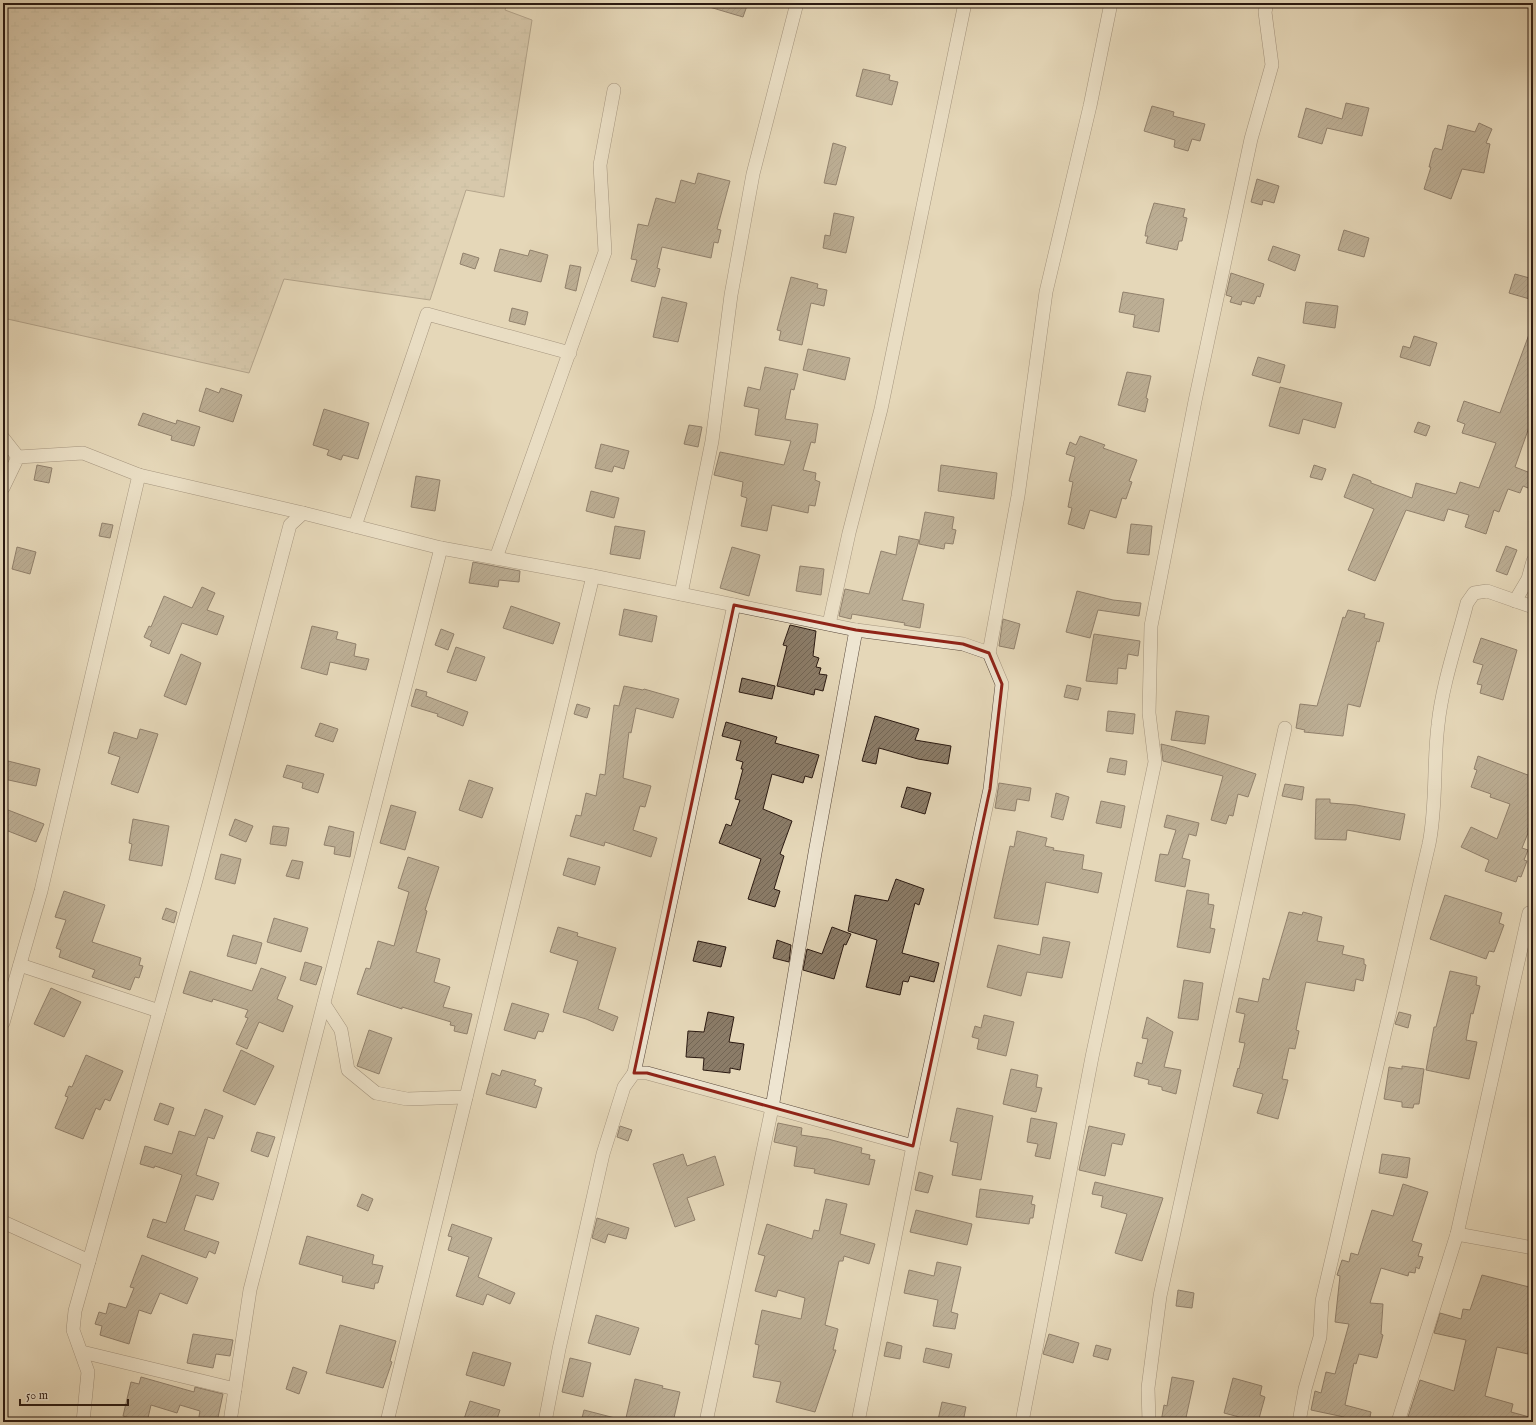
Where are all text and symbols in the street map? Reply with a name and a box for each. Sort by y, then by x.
scale bar [20,1381,128,1407]
text: 50 m [26,1388,48,1403]

